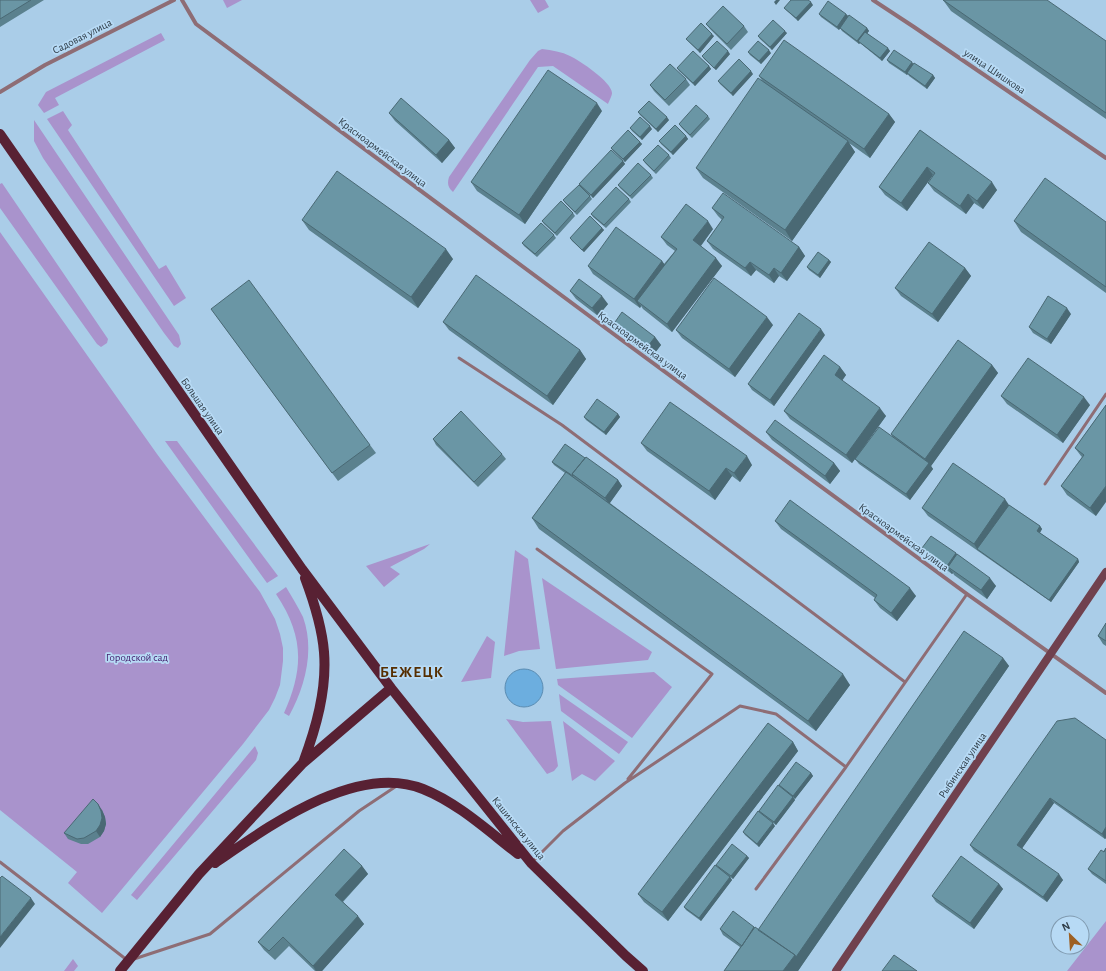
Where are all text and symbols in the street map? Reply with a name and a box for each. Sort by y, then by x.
street label: Садовая улица [51,17,114,56]
street label: улица Шишкова [961,46,1028,96]
street label: Красноармейская улица [336,116,429,189]
street label: Красноармейская улица [596,309,690,382]
street label: Большая улица [179,376,226,437]
street label: Красноармейская улица [857,501,951,574]
park label: Городской сад [106,652,169,663]
district label: БЕЖЕЦК [380,665,444,680]
street label: Рыбинская улица [936,730,988,800]
street label: Кашинская улица [490,795,547,862]
north arrow [1050,915,1090,955]
text: N [1060,920,1072,933]

